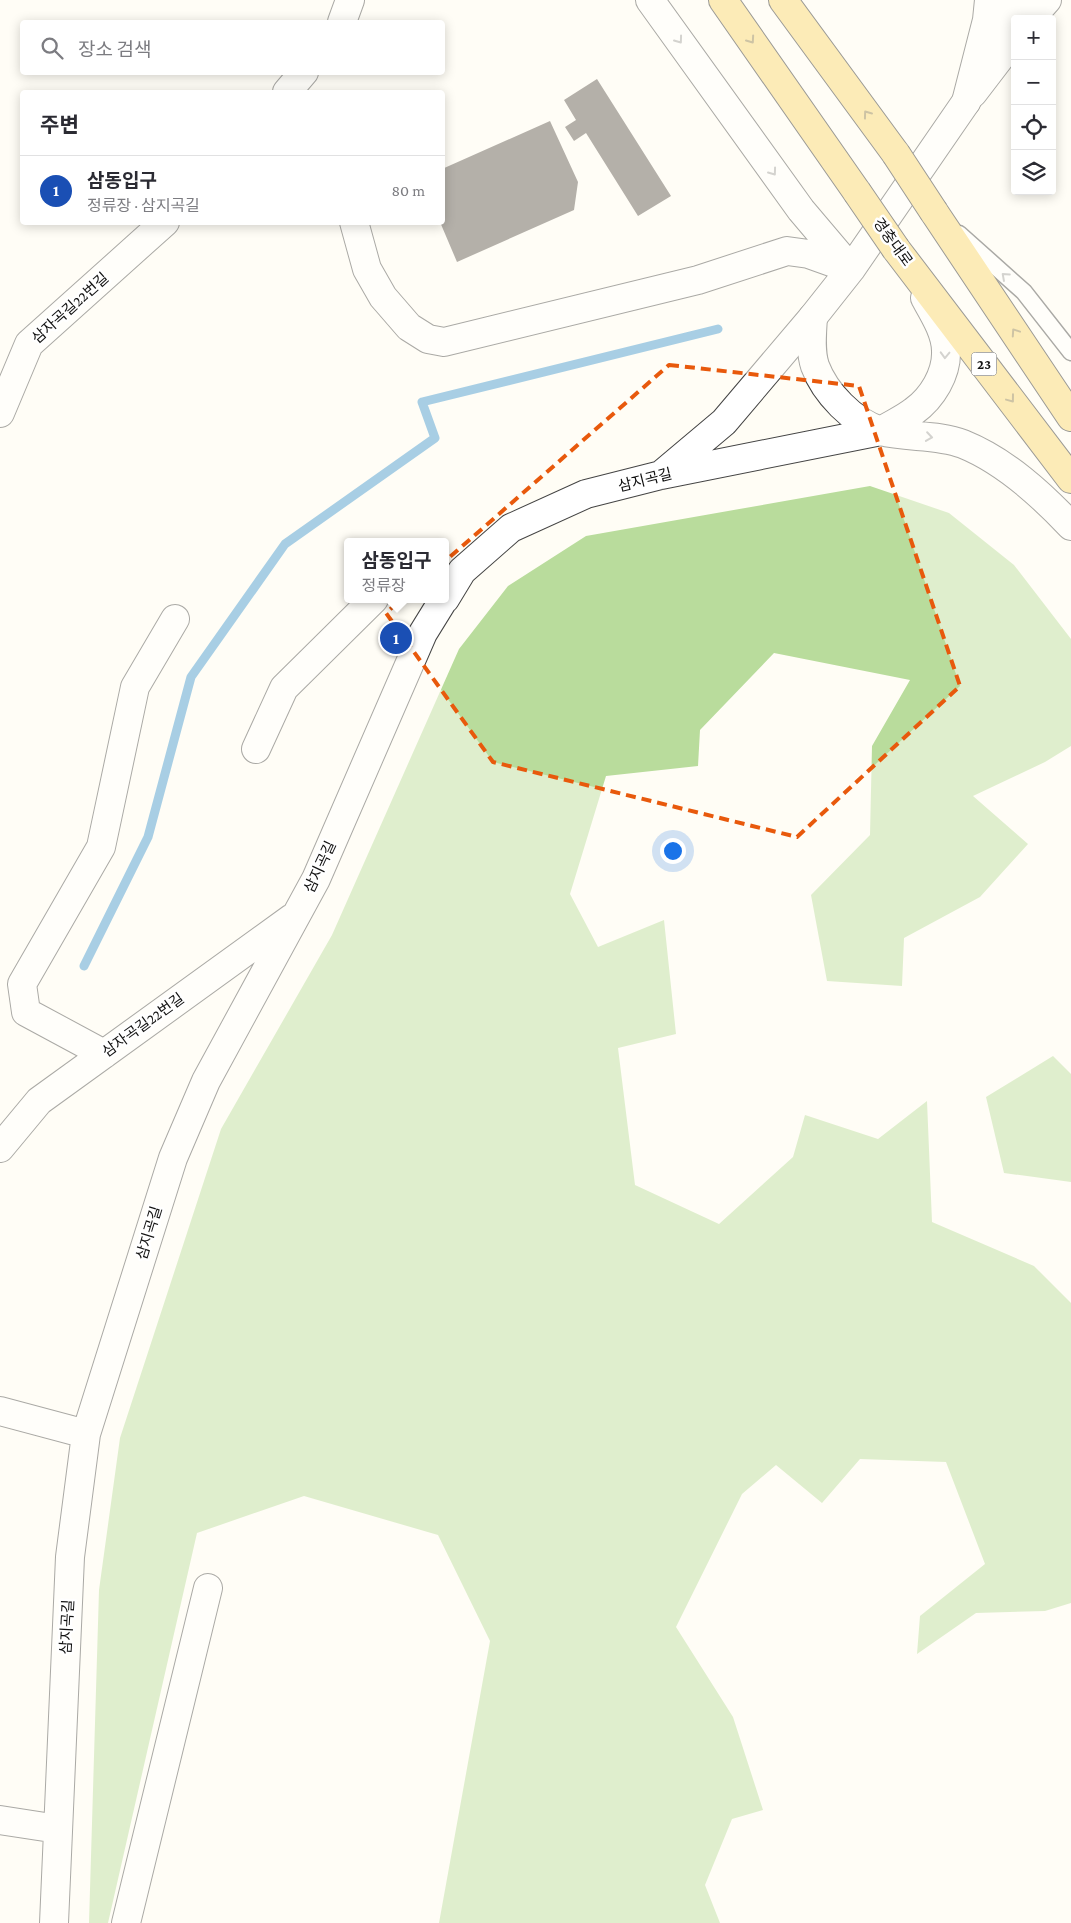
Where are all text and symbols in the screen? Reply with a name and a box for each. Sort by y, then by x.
map controls [1011,15,1056,195]
button: + [1011,15,1056,60]
search box [20,20,445,75]
icon: search [38,34,66,62]
one-way arrow [673,34,682,44]
one-way arrow [745,34,753,43]
text: 장소 검색 [78,39,151,60]
button: − [1011,60,1056,105]
button: locate [1011,105,1056,150]
one-way arrow [864,111,873,120]
text: 주변 [40,113,79,137]
button: layers [1011,150,1056,195]
one-way arrow [767,166,776,176]
text: 삼동입구 [87,170,157,191]
text: 1 [53,182,59,199]
text: 80 m [391,182,425,199]
text: 정류장 · 삼지곡길 [87,197,200,214]
street label: 경충대로 [870,215,916,269]
street label: 삼자곡길22번길 [29,270,111,346]
one-way arrow [1002,272,1011,281]
one-way arrow [1012,329,1021,338]
one-way arrow [940,352,950,360]
road number: 23 [972,352,996,376]
one-way arrow [1005,393,1014,403]
one-way arrow [925,431,933,441]
street label: 삼지곡길 [616,466,674,494]
popup [344,538,449,603]
text: 삼동입구 [362,550,431,571]
text: 정류장 [362,577,406,594]
pin: 1 [380,619,412,657]
your location [660,838,686,864]
street label: 삼지곡길 [301,839,339,895]
street label: 삼자곡길22번길 [99,990,187,1060]
street label: 삼지곡길 [133,1204,165,1262]
street label: 삼지곡길 [58,1599,76,1655]

